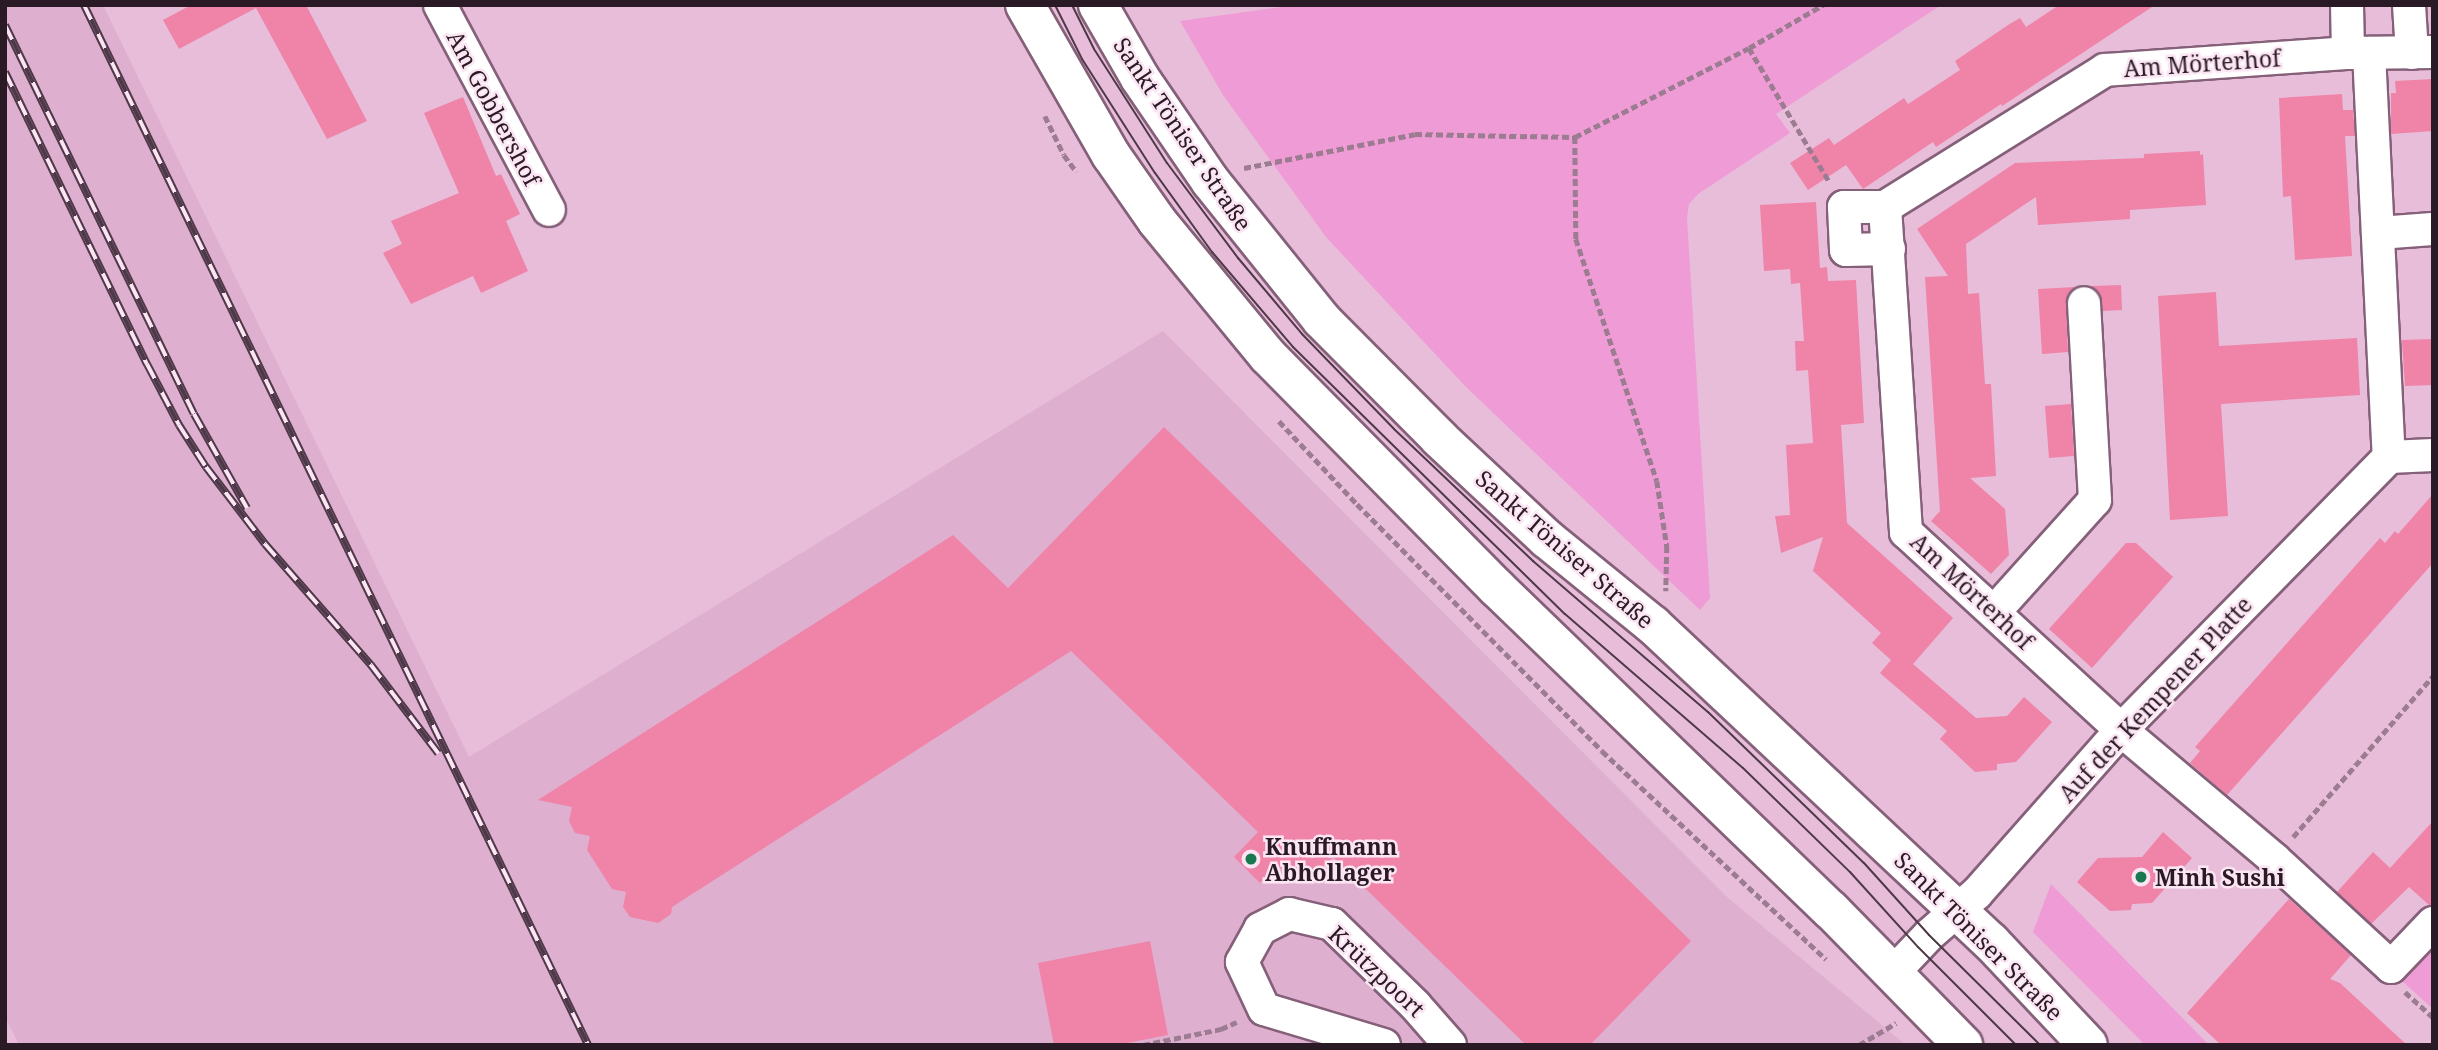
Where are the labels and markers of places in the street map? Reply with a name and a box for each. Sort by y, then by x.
place label: Knuffmann Abhollager [1265,832,1397,886]
marker: Knuffmann Abhollager [1243,851,1259,867]
place label: Minh Sushi [2155,863,2285,891]
marker: Minh Sushi [2133,869,2149,885]

